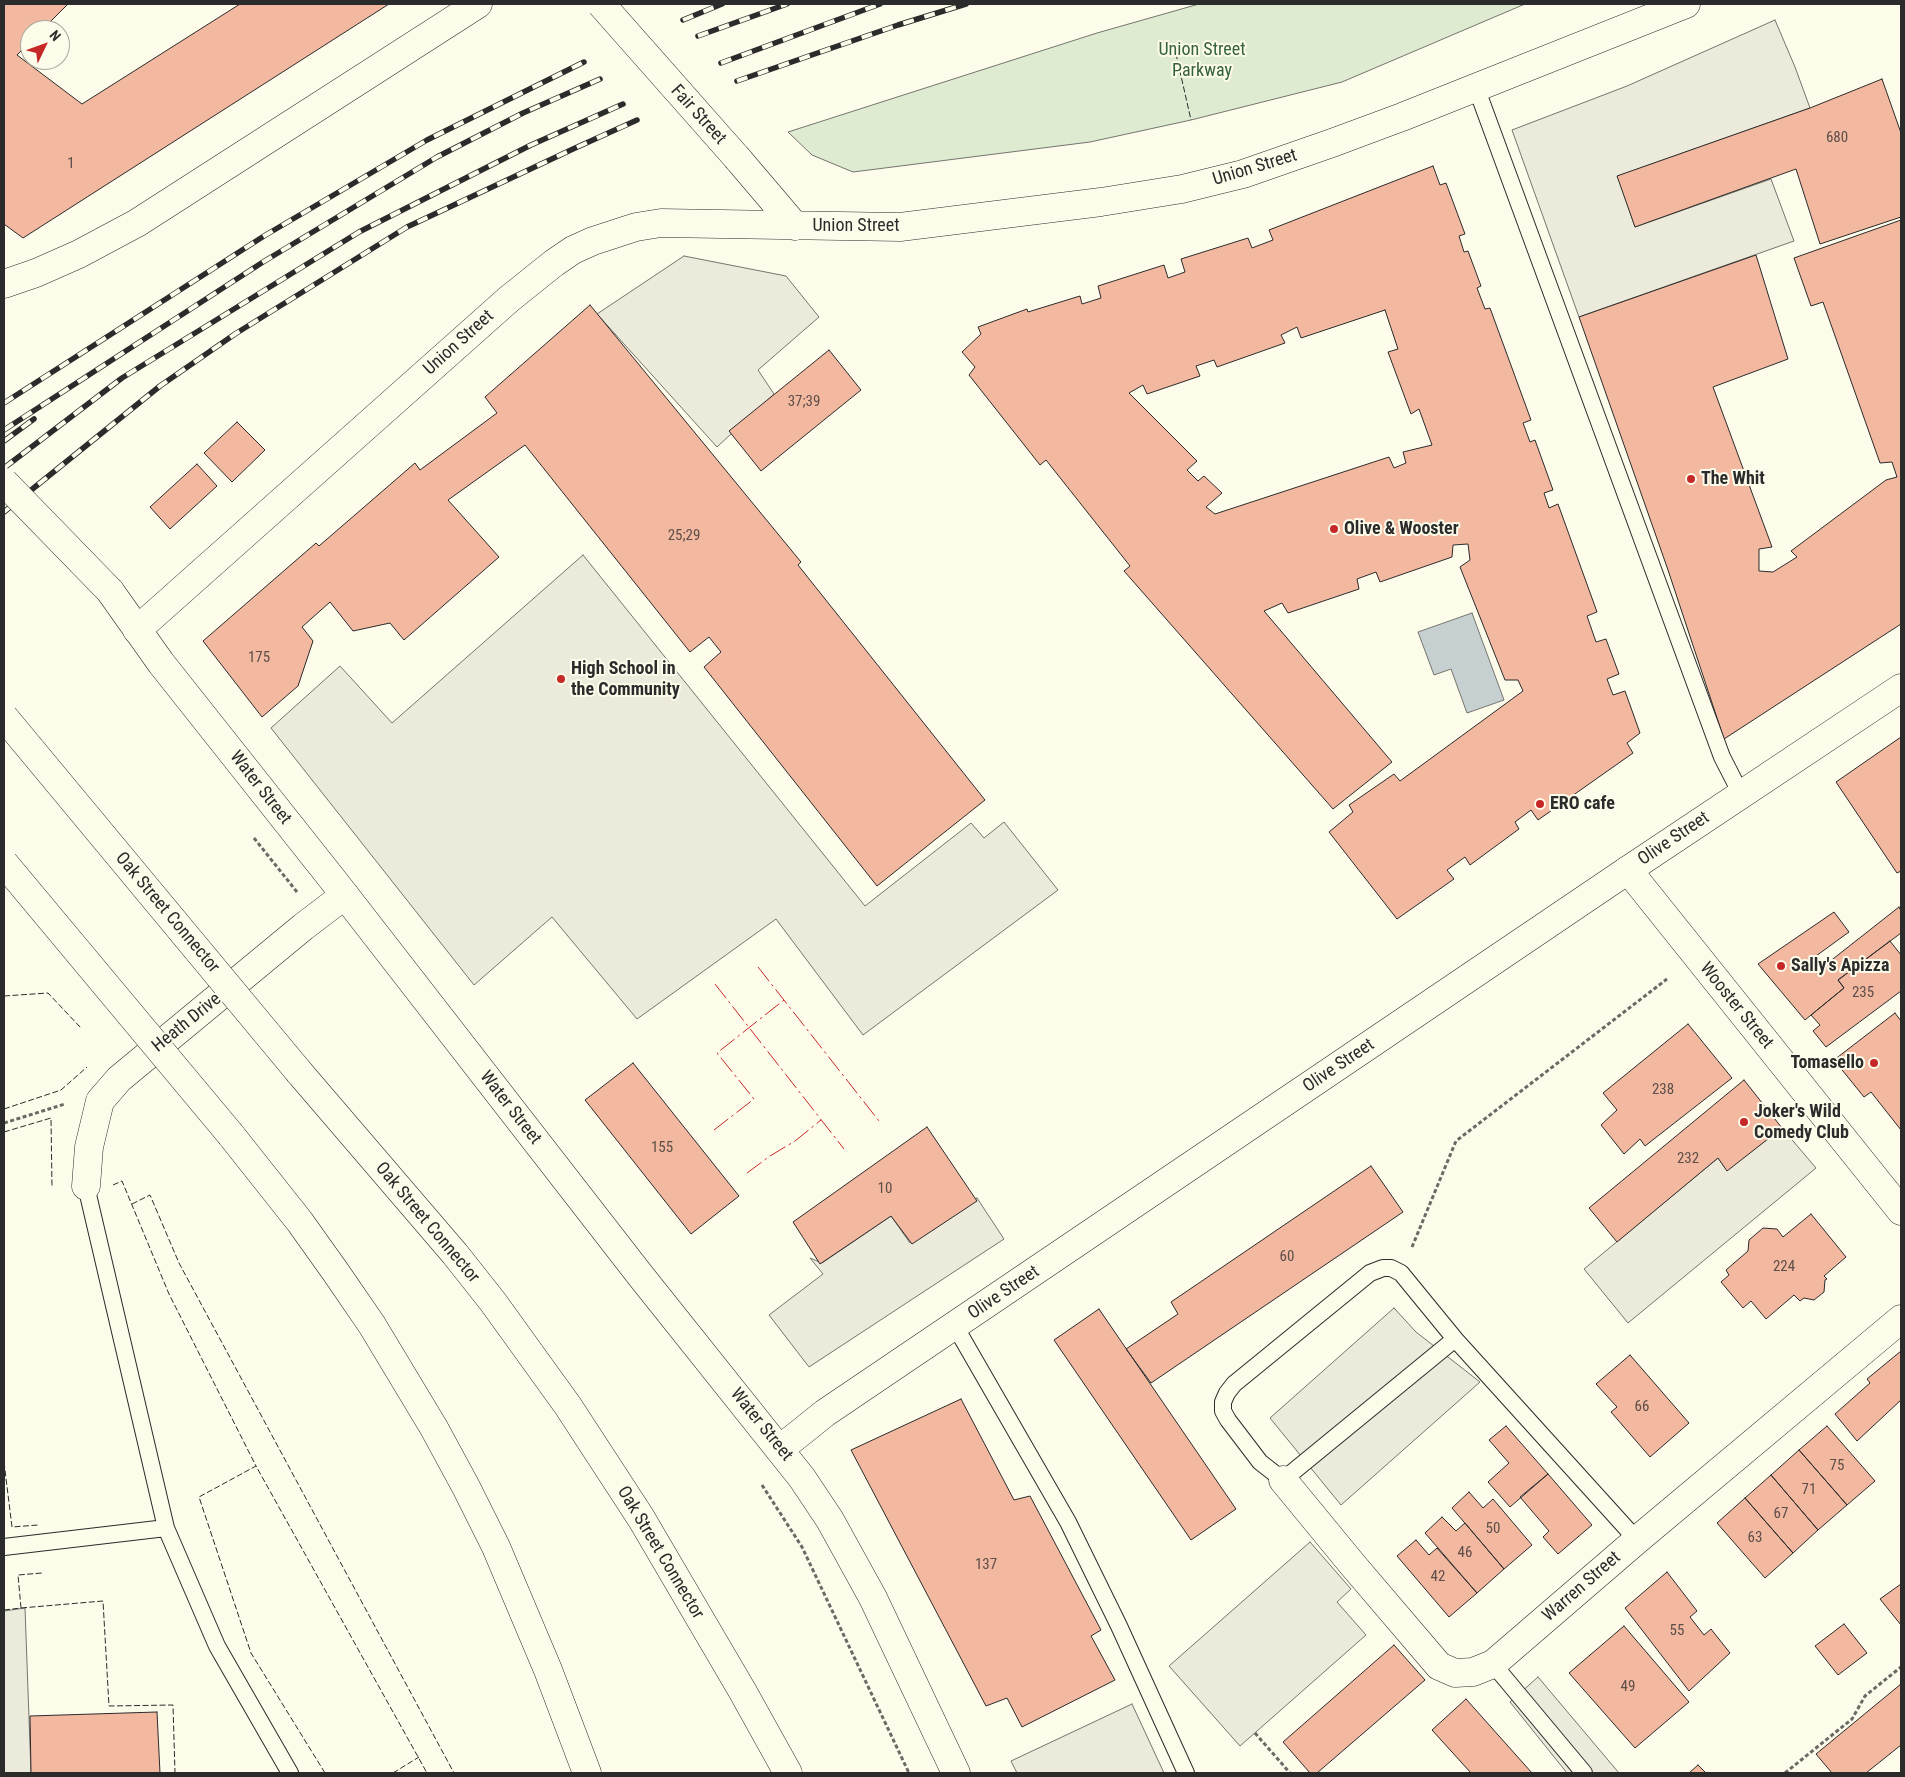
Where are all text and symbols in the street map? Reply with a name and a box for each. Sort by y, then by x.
north arrow [20,20,70,70]
text: N [47,27,64,44]
park label: Union Street Parkway [1158,39,1246,82]
street label: Fair Street [666,81,730,149]
house number: 680 [1826,129,1848,147]
street label: Union Street [1210,145,1300,191]
house number: 1 [67,155,75,173]
street label: Union Street [812,215,900,237]
street label: Union Street [419,306,499,380]
house number: 37;39 [788,393,820,411]
place label: The Whit [1701,468,1765,490]
marker: The Whit [1685,473,1697,485]
place label: Olive & Wooster [1344,518,1459,540]
marker: Olive & Wooster [1328,523,1340,535]
house number: 25;29 [668,527,700,545]
house number: 175 [248,649,270,667]
place label: High School in the Community [571,658,680,701]
marker: High School in the Community [555,673,567,685]
street label: Water Street [225,747,295,829]
place label: ERO cafe [1550,793,1615,815]
marker: ERO cafe [1534,798,1546,810]
street label: Olive Street [1634,807,1714,871]
street label: Oak Street Connector [110,848,224,978]
place label: Sally's Apizza [1791,955,1889,977]
street label: Wooster Street [1694,958,1778,1054]
marker: Sally's Apizza [1775,960,1787,972]
house number: 235 [1852,984,1874,1002]
street label: Heath Drive [148,989,226,1057]
street label: Olive Street [1299,1034,1379,1098]
place label: Tomasello [1790,1052,1864,1074]
marker: Tomasello [1868,1057,1880,1069]
street label: Water Street [475,1067,545,1149]
house number: 238 [1652,1081,1674,1099]
place label: Joker's Wild Comedy Club [1754,1101,1849,1144]
marker: Joker's Wild Comedy Club [1738,1116,1750,1128]
house number: 155 [651,1139,673,1157]
house number: 232 [1677,1150,1699,1168]
street label: Oak Street Connector [370,1158,484,1288]
house number: 10 [878,1180,892,1198]
house number: 60 [1280,1248,1294,1266]
house number: 224 [1773,1258,1795,1276]
street label: Olive Street [964,1261,1044,1325]
street label: Water Street [725,1384,797,1466]
house number: 66 [1635,1398,1649,1416]
house number: 75 [1830,1457,1844,1475]
house number: 71 [1802,1481,1816,1499]
street label: Oak Street Connector [612,1483,708,1623]
house number: 67 [1774,1505,1788,1523]
house number: 50 [1486,1520,1500,1538]
house number: 63 [1748,1529,1762,1547]
house number: 46 [1458,1544,1472,1562]
street label: Warren Street [1539,1547,1625,1627]
house number: 137 [975,1556,997,1574]
house number: 42 [1431,1568,1445,1586]
house number: 55 [1670,1622,1684,1640]
house number: 49 [1621,1678,1635,1696]

